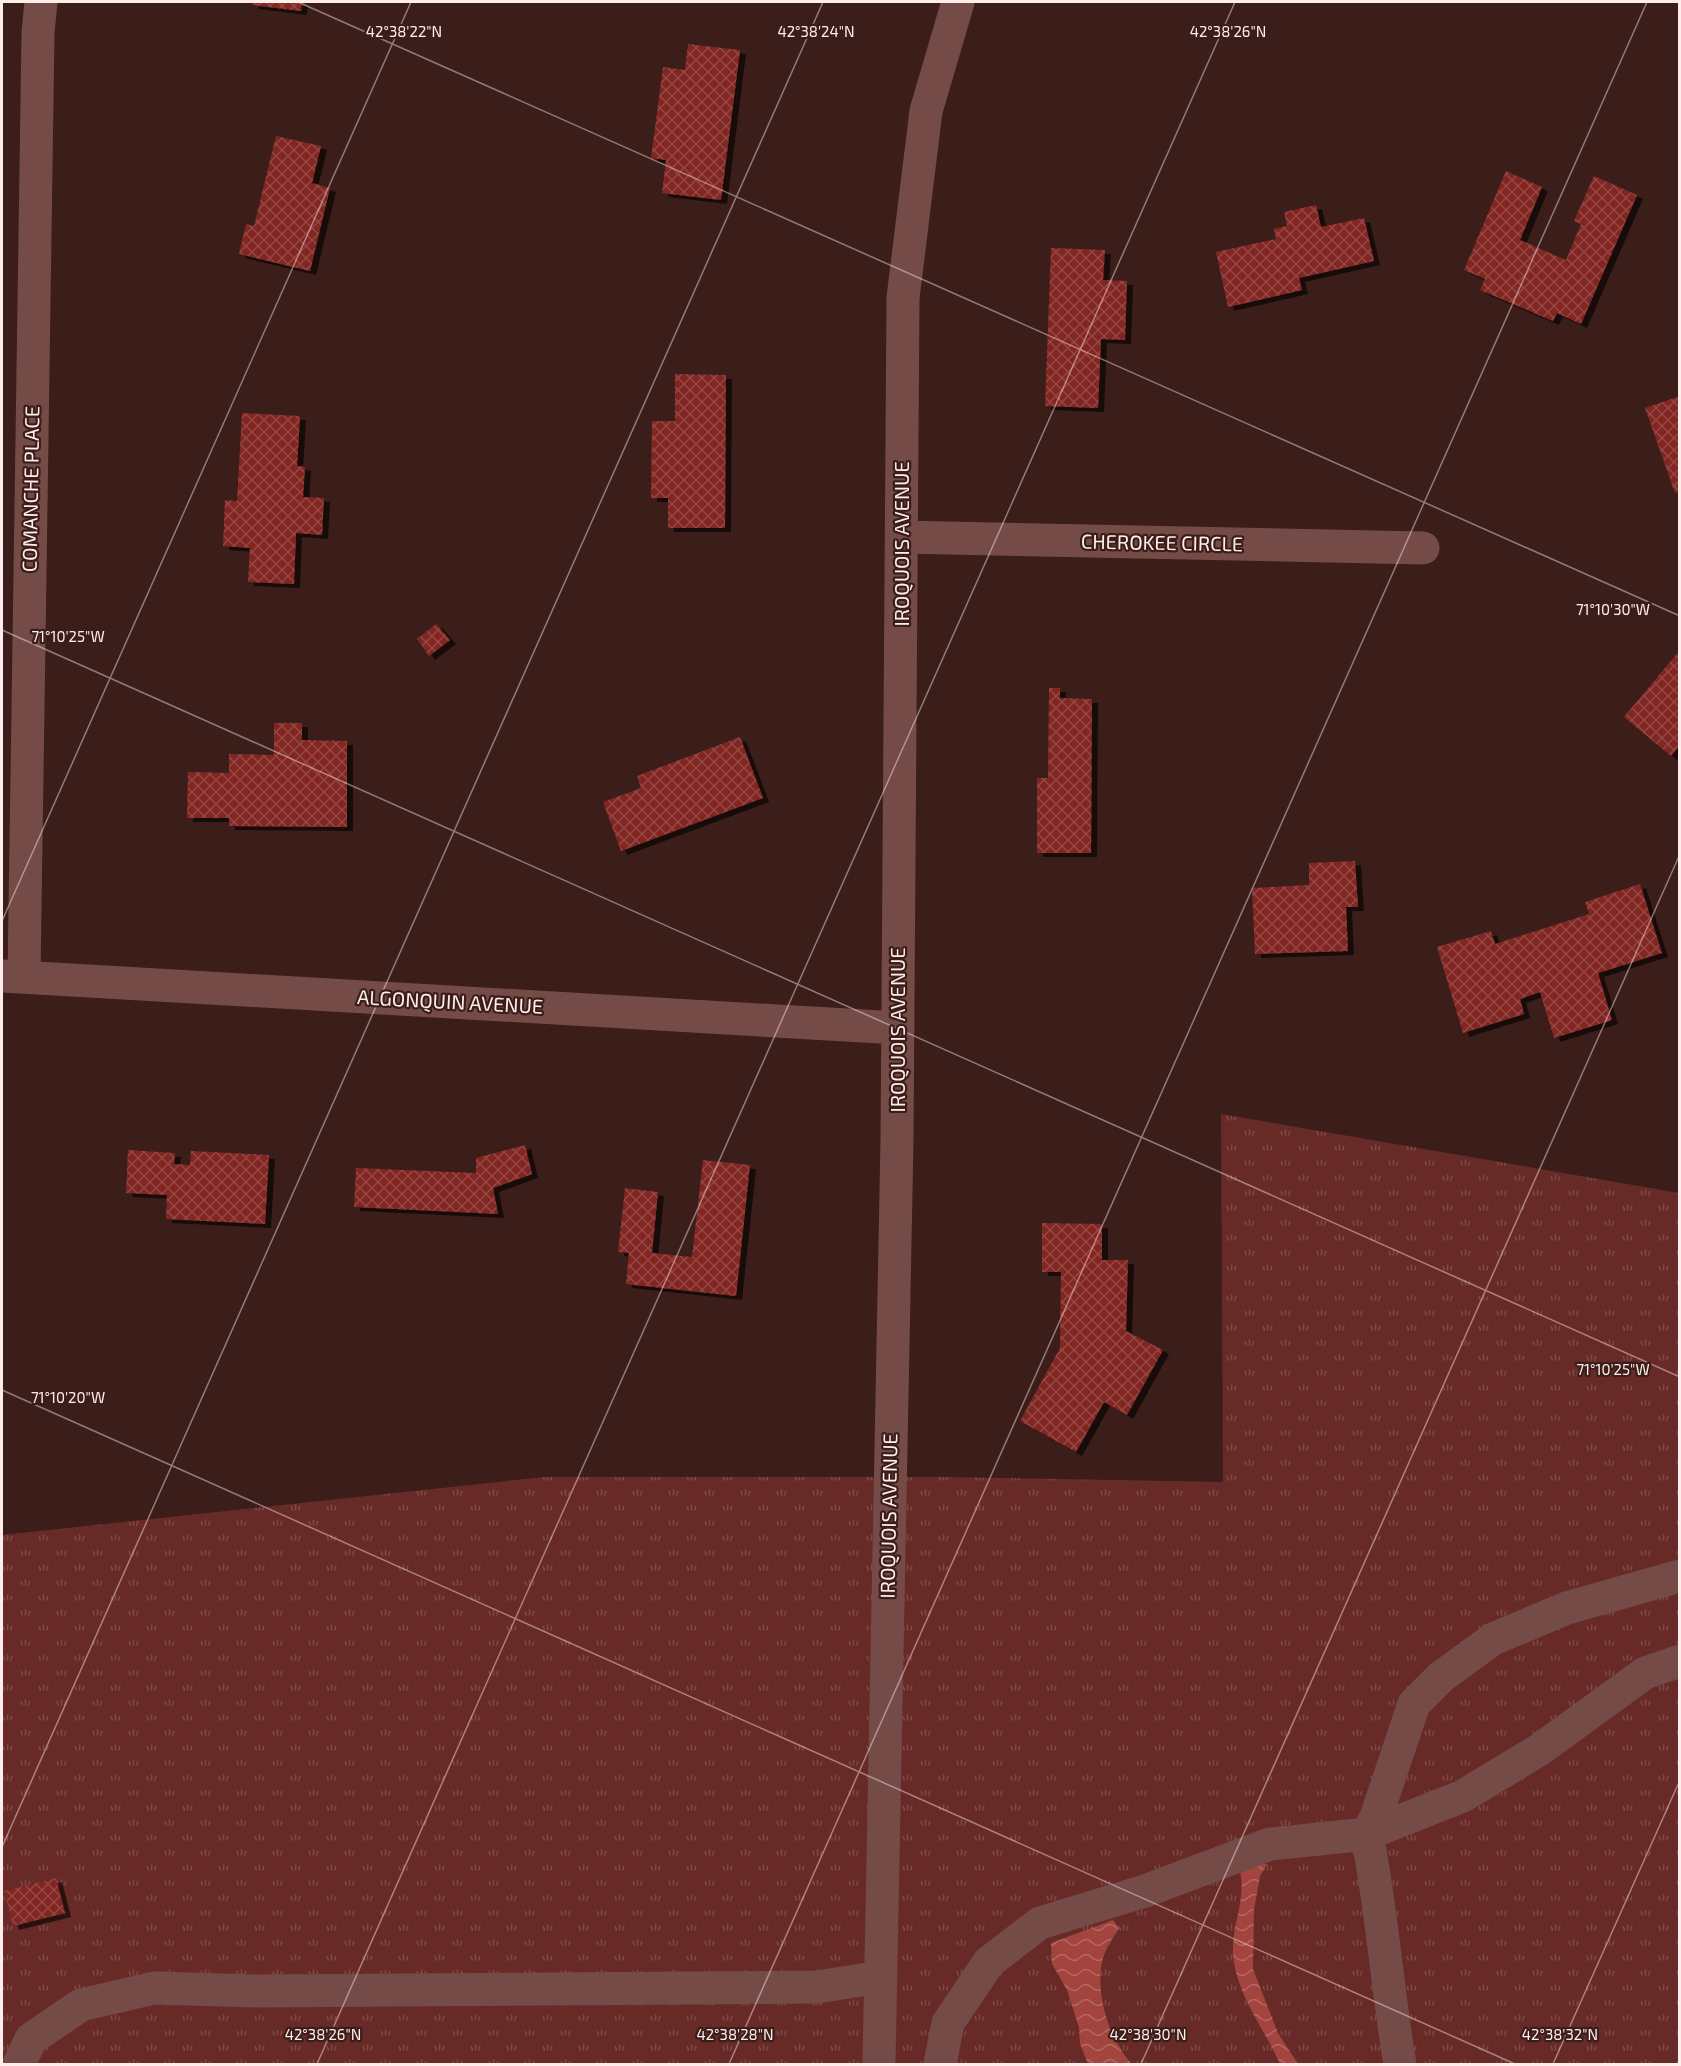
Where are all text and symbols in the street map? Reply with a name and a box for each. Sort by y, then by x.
text: 42°38'22"N [366,22,442,40]
text: 42°38'24"N [777,22,855,40]
text: 42°38'26"N [1190,22,1266,40]
street label: COMANCHE PLACE [17,406,43,572]
street label: IROQUOIS AVENUE [889,461,913,627]
street label: CHEROKEE CIRCLE [1081,529,1243,555]
text: 71°10'30"W [1576,600,1650,618]
text: 71°10'25"W [31,627,105,645]
street label: IROQUOIS AVENUE [885,947,909,1113]
street label: ALGONQUIN AVENUE [356,984,544,1018]
text: 71°10'25"W [1576,1360,1650,1378]
text: 71°10'20"W [31,1388,105,1406]
street label: IROQUOIS AVENUE [875,1433,901,1599]
text: 42°38'26"N [285,2025,361,2043]
text: 42°38'28"N [696,2025,774,2043]
text: 42°38'30"N [1110,2025,1186,2043]
text: 42°38'32"N [1522,2025,1598,2043]

